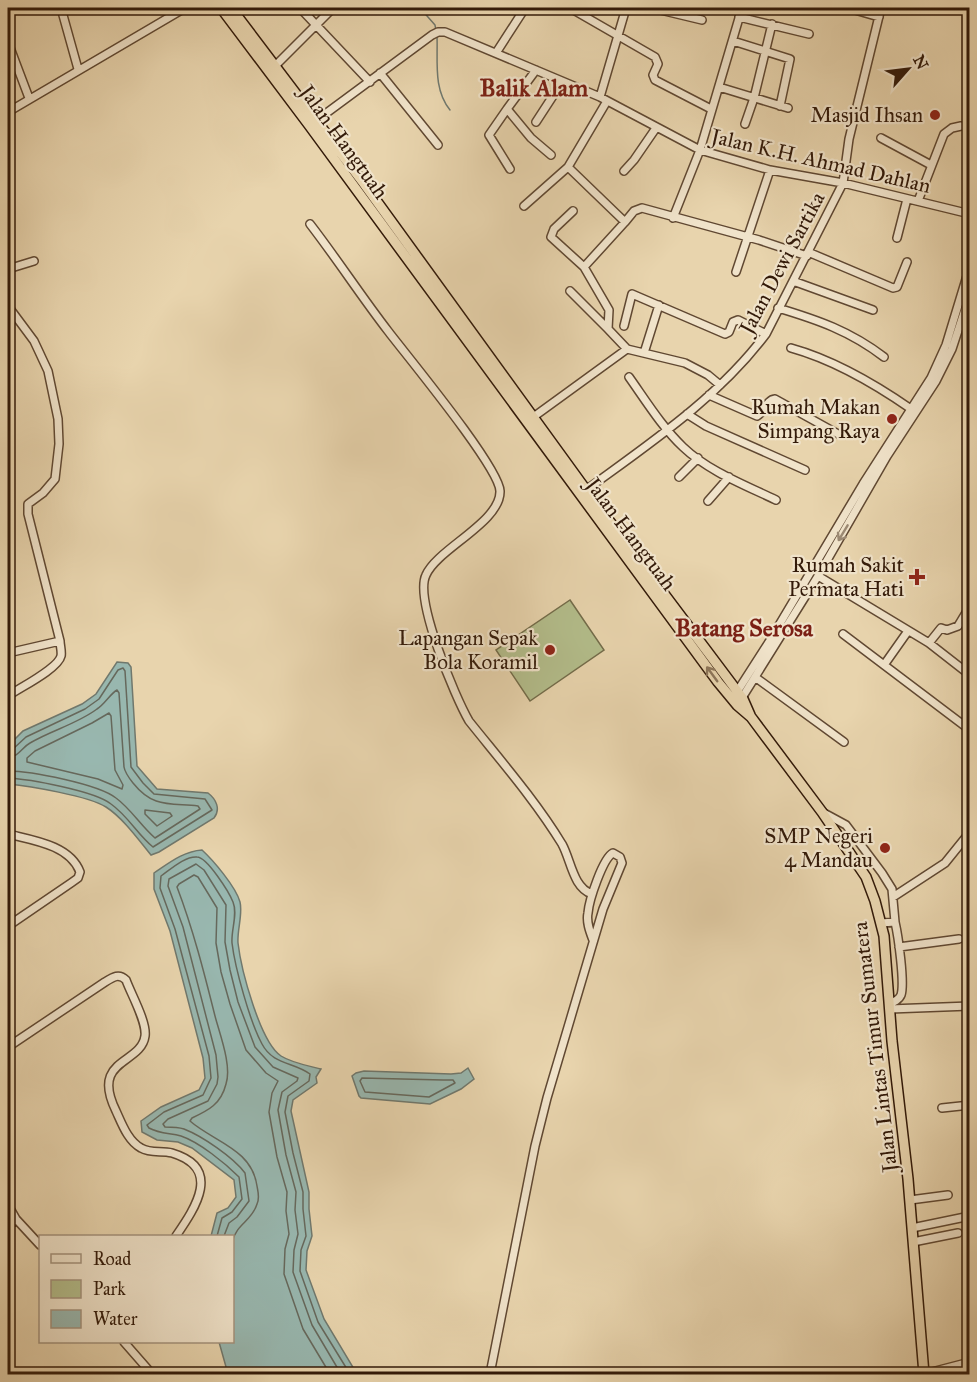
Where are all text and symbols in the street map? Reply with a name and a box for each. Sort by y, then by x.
north arrow [878,39,938,99]
text: N [909,52,933,73]
district label: Balik Alam [480,73,589,103]
street label: Jalan Hangtuah [293,78,394,204]
place label: Masjid Ihsan [810,102,923,128]
marker: Masjid Ihsan [928,108,942,122]
street label: Jalan K.H. Ahmad Dahlan [707,123,933,199]
street label: Jalan Dewi Sartika [733,187,830,340]
place label: Rumah Makan Simpang Raya [751,394,880,444]
marker: Rumah Makan Simpang Raya [885,412,899,426]
street label: Jalan Hangtuah [579,471,682,596]
one-way arrow [836,524,848,541]
place label: Rumah Sakit Permata Hati [788,552,905,602]
marker: Rumah Sakit Permata Hati [908,568,926,586]
district label: Batang Serosa [675,613,814,643]
place label: Lapangan Sepak Bola Koramil [398,625,538,675]
marker: Lapangan Sepak Bola Koramil [543,643,557,657]
one-way arrow [705,666,718,682]
place label: SMP Negeri 4 Mandau [764,823,873,873]
marker: SMP Negeri 4 Mandau [878,841,892,855]
street label: Jalan Lintas Timur Sumatera [847,920,904,1176]
legend [39,1235,234,1343]
text: Road [93,1248,131,1270]
text: Park [93,1278,126,1300]
text: Water [93,1308,138,1330]

